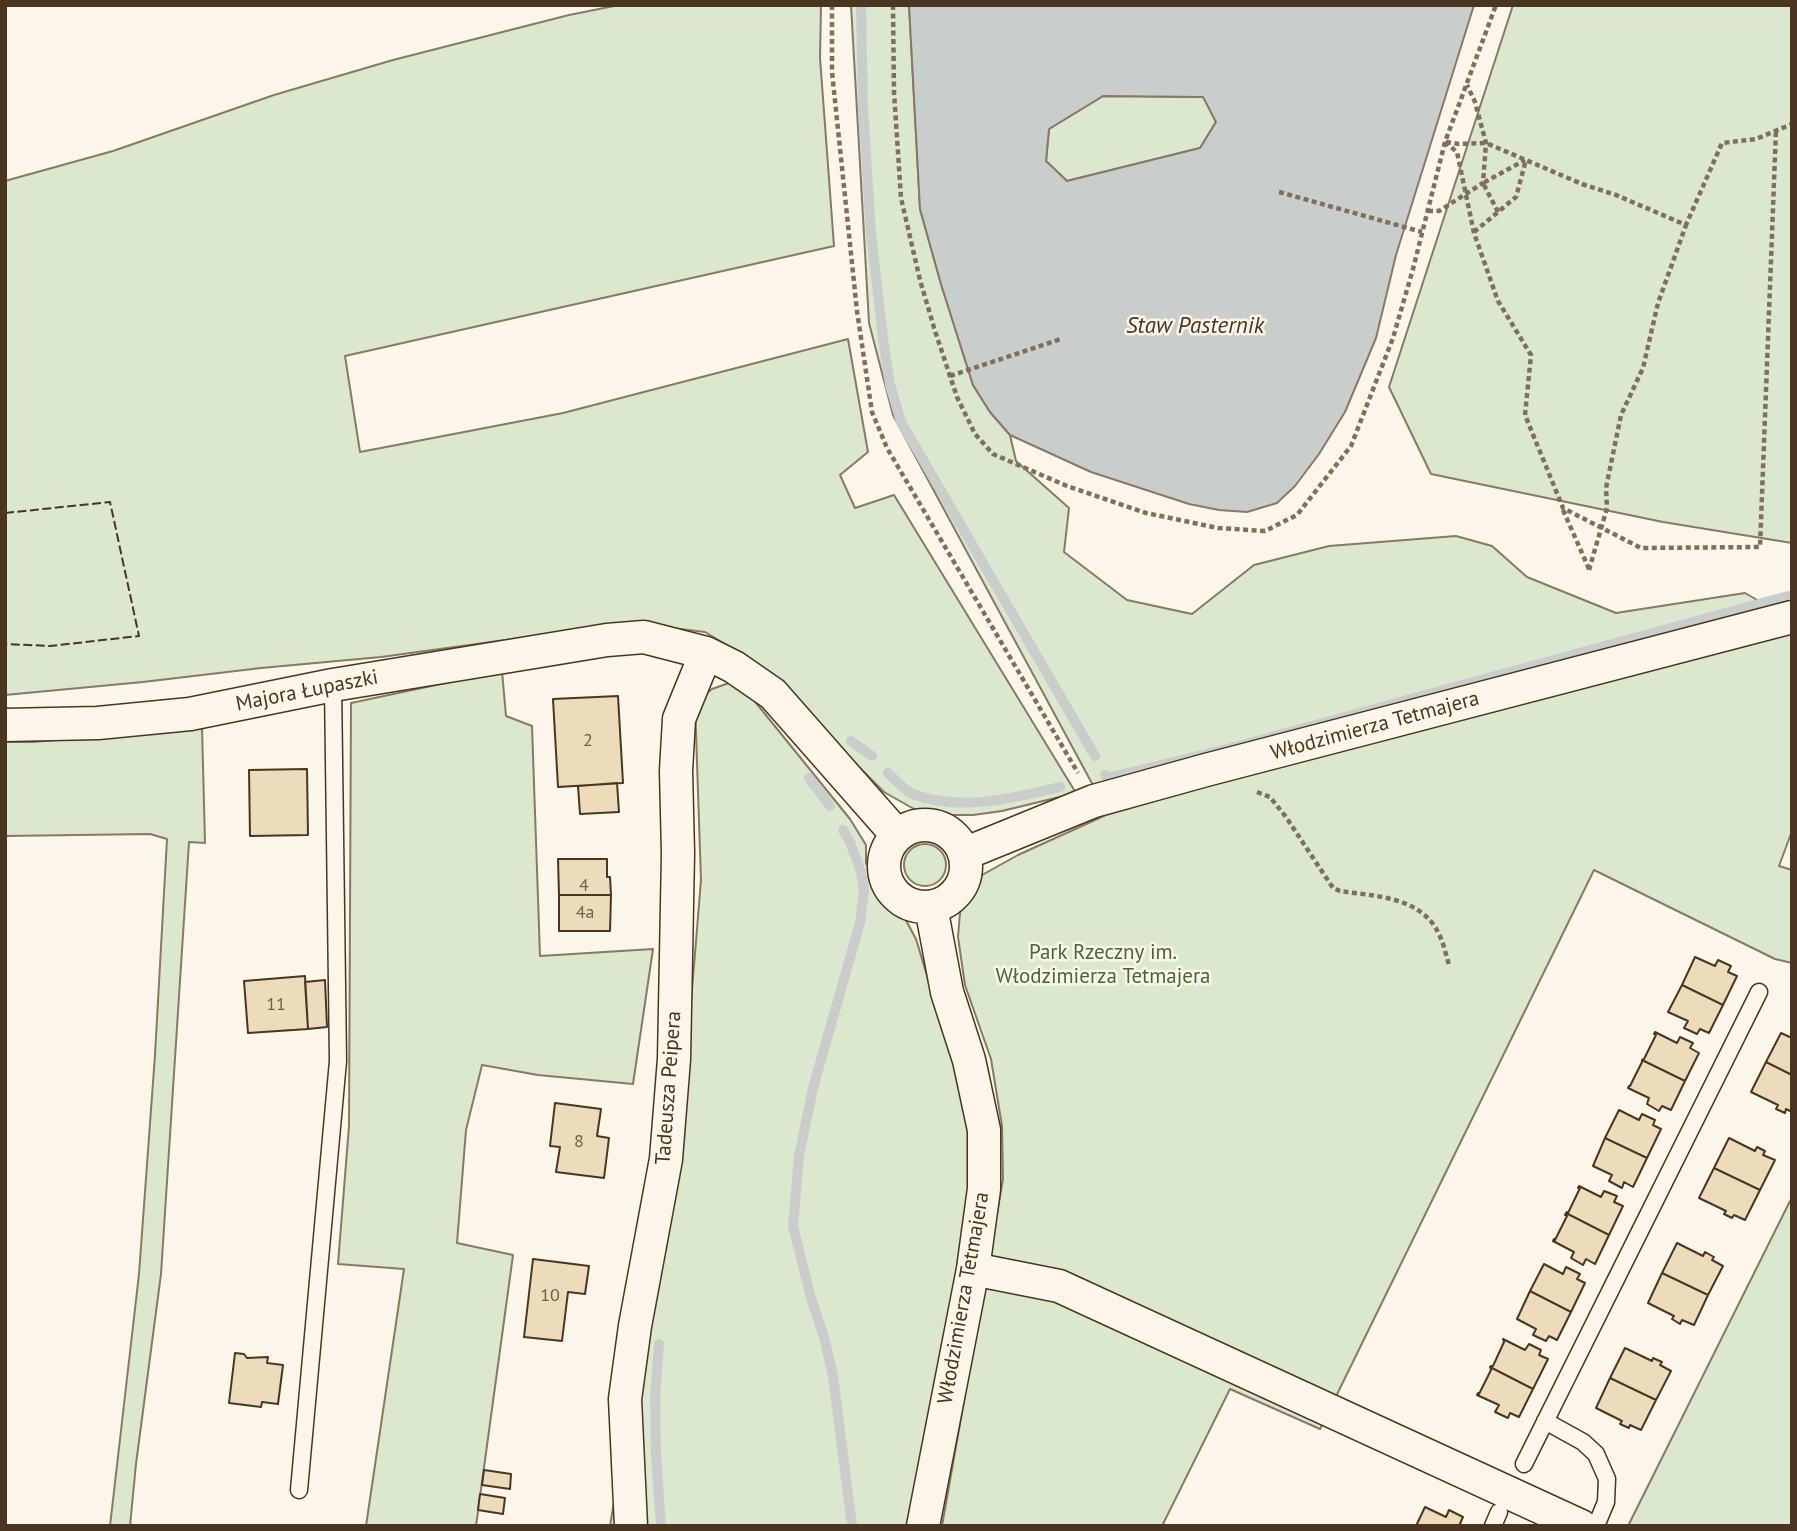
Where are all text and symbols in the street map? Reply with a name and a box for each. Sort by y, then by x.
water label: Staw Pasternik [1126,312,1264,340]
street label: Majora Łupaszki [234,665,380,717]
street label: Włodzimierza Tetmajera [1268,686,1482,766]
house number: 2 [583,730,593,752]
house number: 4 [579,875,589,897]
house number: 4a [576,902,594,924]
park label: Park Rzeczny im. Włodzimierza Tetmajera [995,940,1211,990]
house number: 11 [266,994,286,1016]
street label: Tadeusza Peipera [651,1010,687,1166]
house number: 8 [574,1131,584,1153]
street label: Włodzimierza Tetmajera [933,1190,995,1406]
house number: 10 [540,1285,560,1307]

